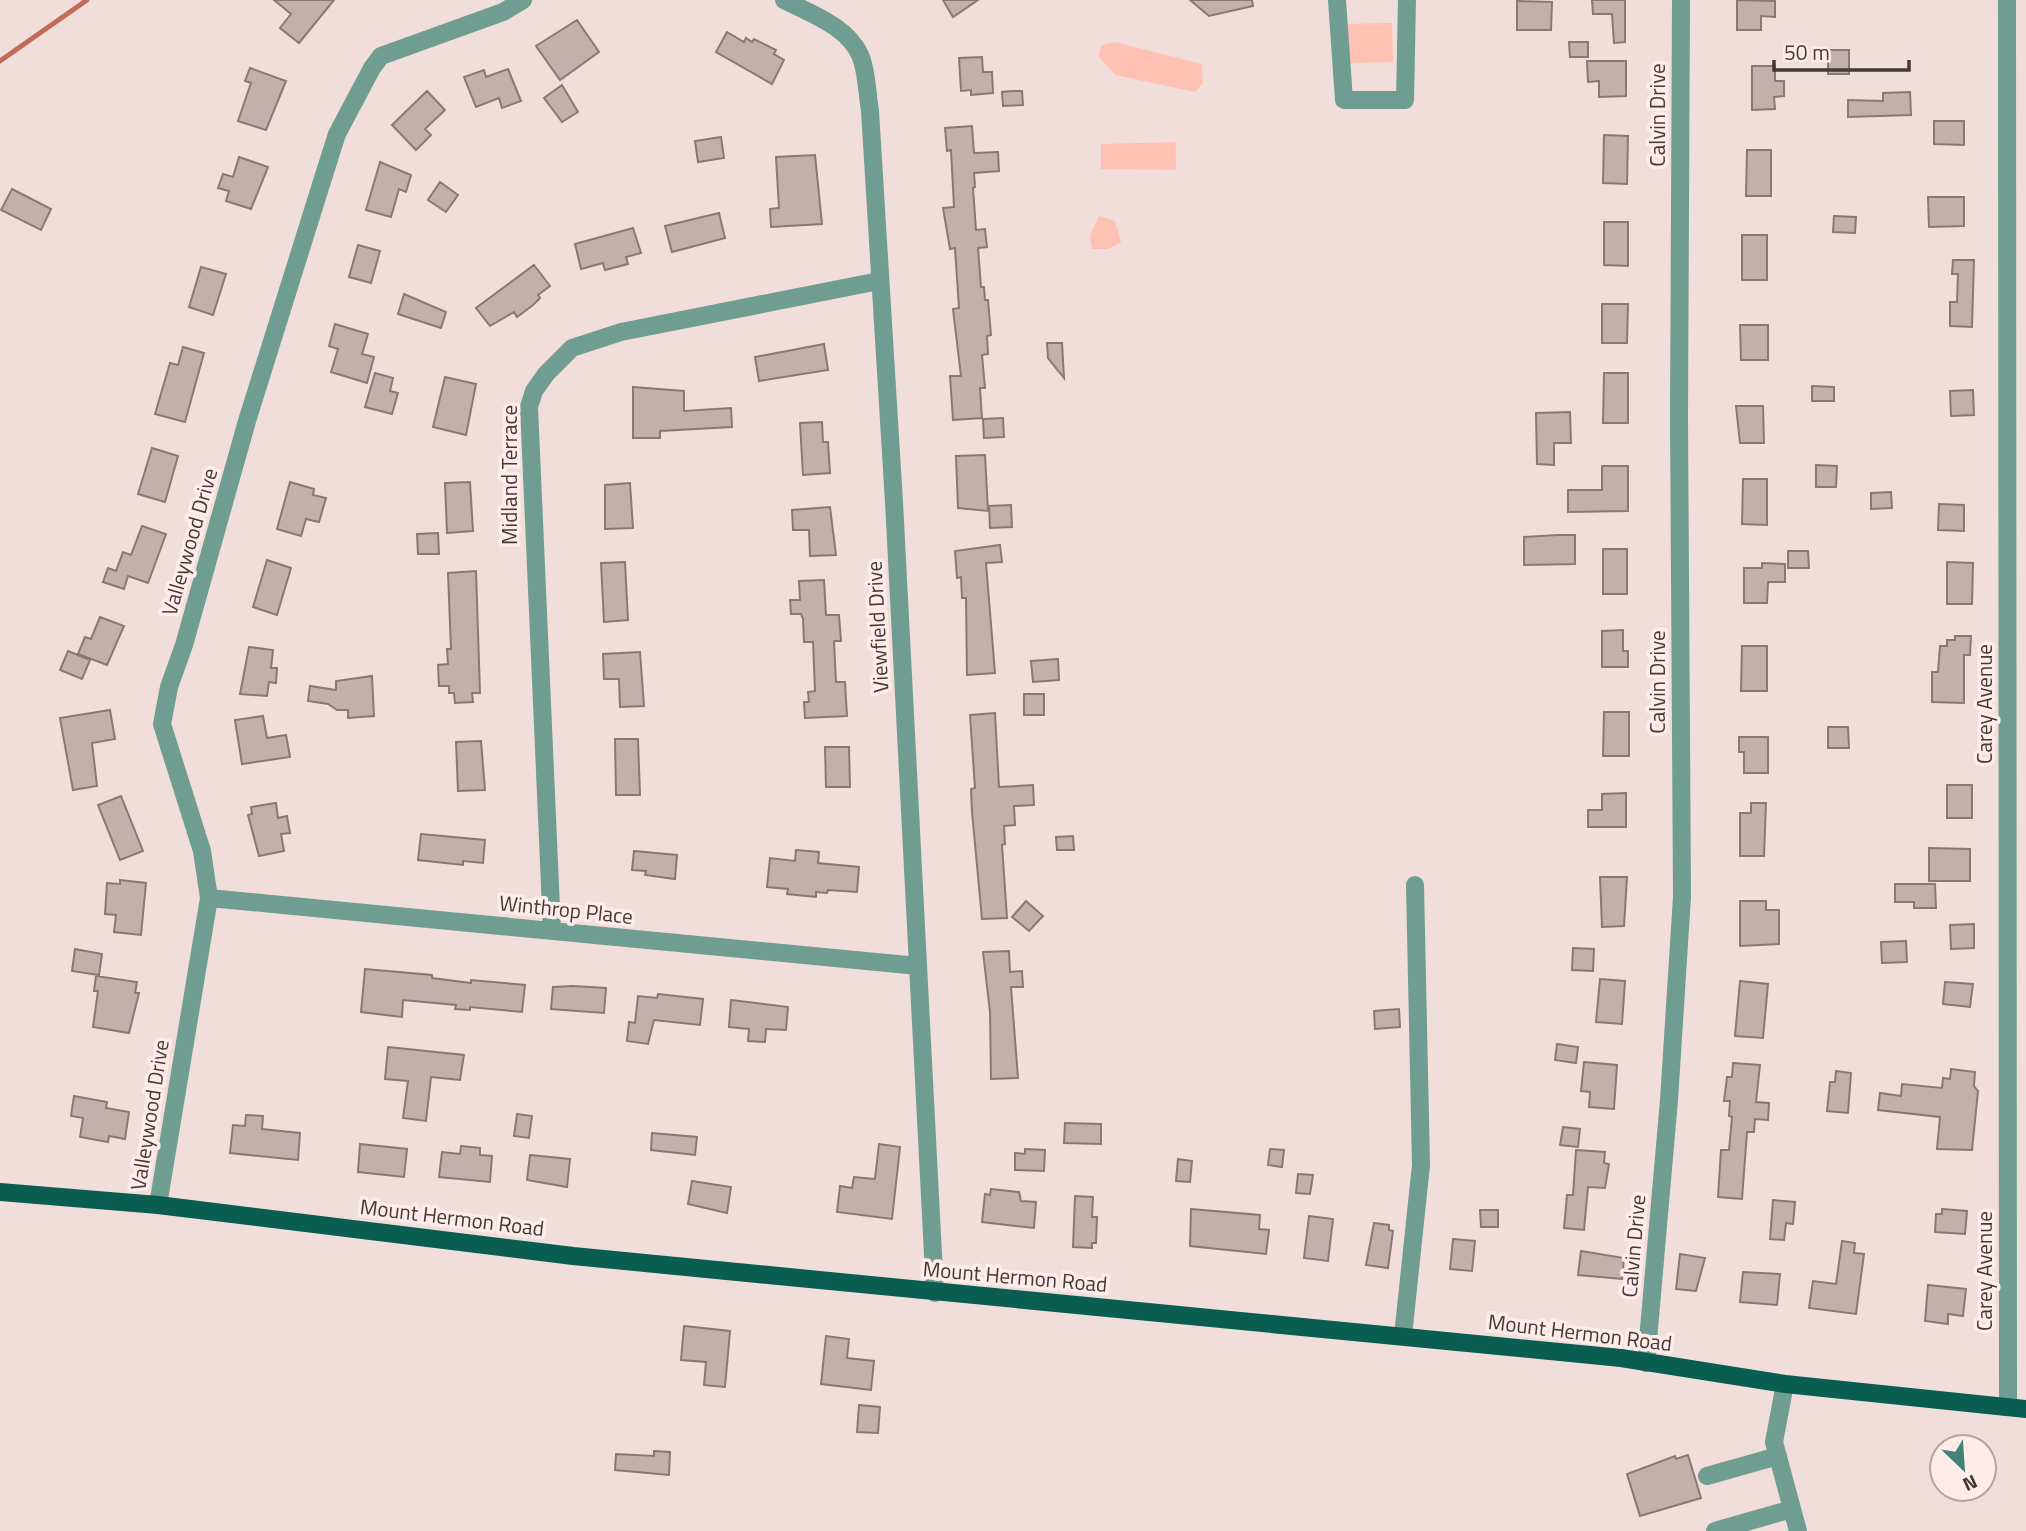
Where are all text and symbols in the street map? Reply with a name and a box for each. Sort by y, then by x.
scale bar [1774,28,1909,72]
text: 50 m [1784,36,1830,68]
street label: Calvin Drive [1641,63,1673,167]
street label: Midland Terrace [493,405,525,545]
street label: Valleywood Drive [153,464,225,619]
street label: Viewfield Drive [858,560,896,694]
street label: Calvin Drive [1641,630,1673,734]
street label: Carey Avenue [1968,644,2000,764]
street label: Winthrop Place [498,886,635,932]
street label: Valleywood Drive [121,1037,177,1192]
street label: Mount Hermon Road [358,1190,546,1244]
street label: Calvin Drive [1613,1193,1653,1299]
street label: Carey Avenue [1968,1211,2000,1331]
street label: Mount Hermon Road [922,1252,1109,1300]
street label: Mount Hermon Road [1486,1305,1674,1359]
north arrow [1928,1433,1998,1503]
text: N [1958,1468,1982,1500]

